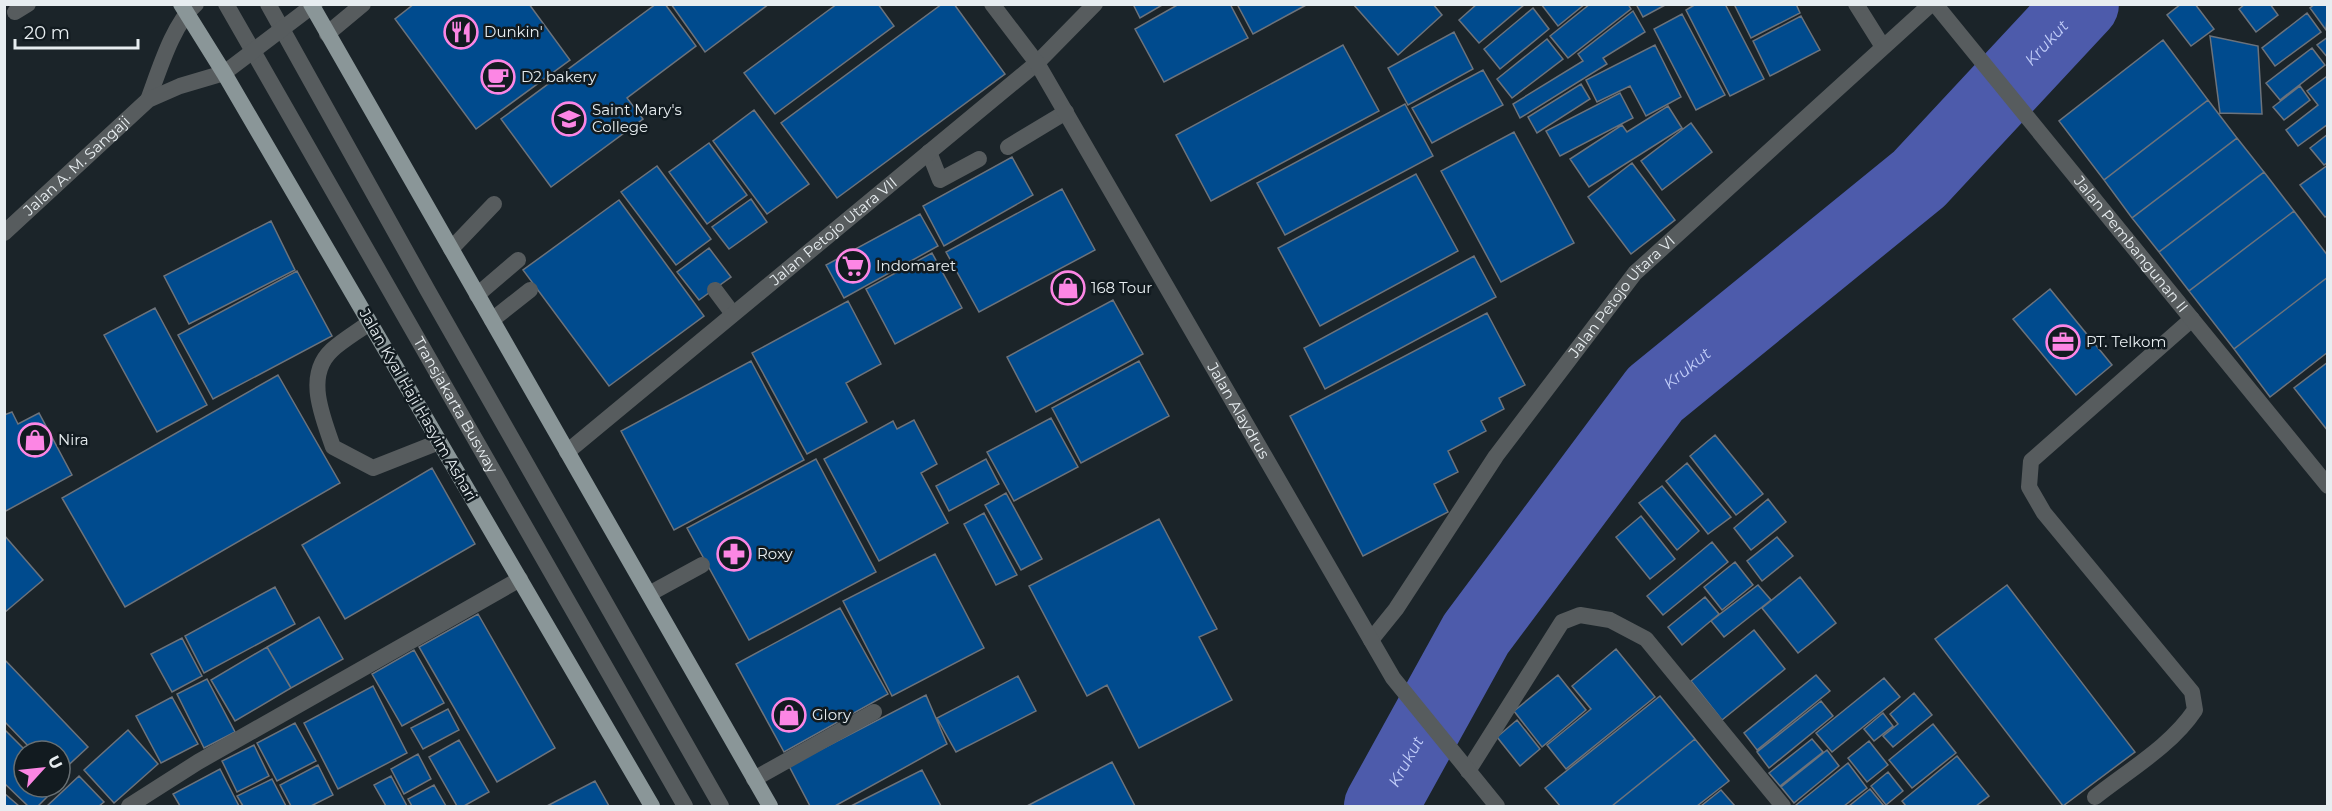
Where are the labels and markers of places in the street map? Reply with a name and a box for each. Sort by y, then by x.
restaurant icon: Dunkin' [443,14,479,50]
place label: Dunkin' [484,22,543,41]
cafe icon: D2 bakery [480,59,516,95]
place label: D2 bakery [521,67,597,86]
place label: Saint Mary's College [592,100,682,136]
school or university icon: Saint Mary's College [551,101,587,137]
supermarket icon: Indomaret [835,248,871,284]
place label: Indomaret [876,256,956,275]
shop icon: 168 Tour [1050,270,1086,306]
place label: 168 Tour [1091,278,1152,297]
office icon: PT. Telkom [2045,324,2081,360]
place label: PT. Telkom [2086,332,2166,351]
shop icon: Nira [17,422,53,458]
place label: Nira [58,430,89,449]
pharmacy icon: Roxy [716,536,752,572]
place label: Roxy [757,544,794,563]
shop icon: Glory [771,697,807,733]
place label: Glory [812,705,852,724]

